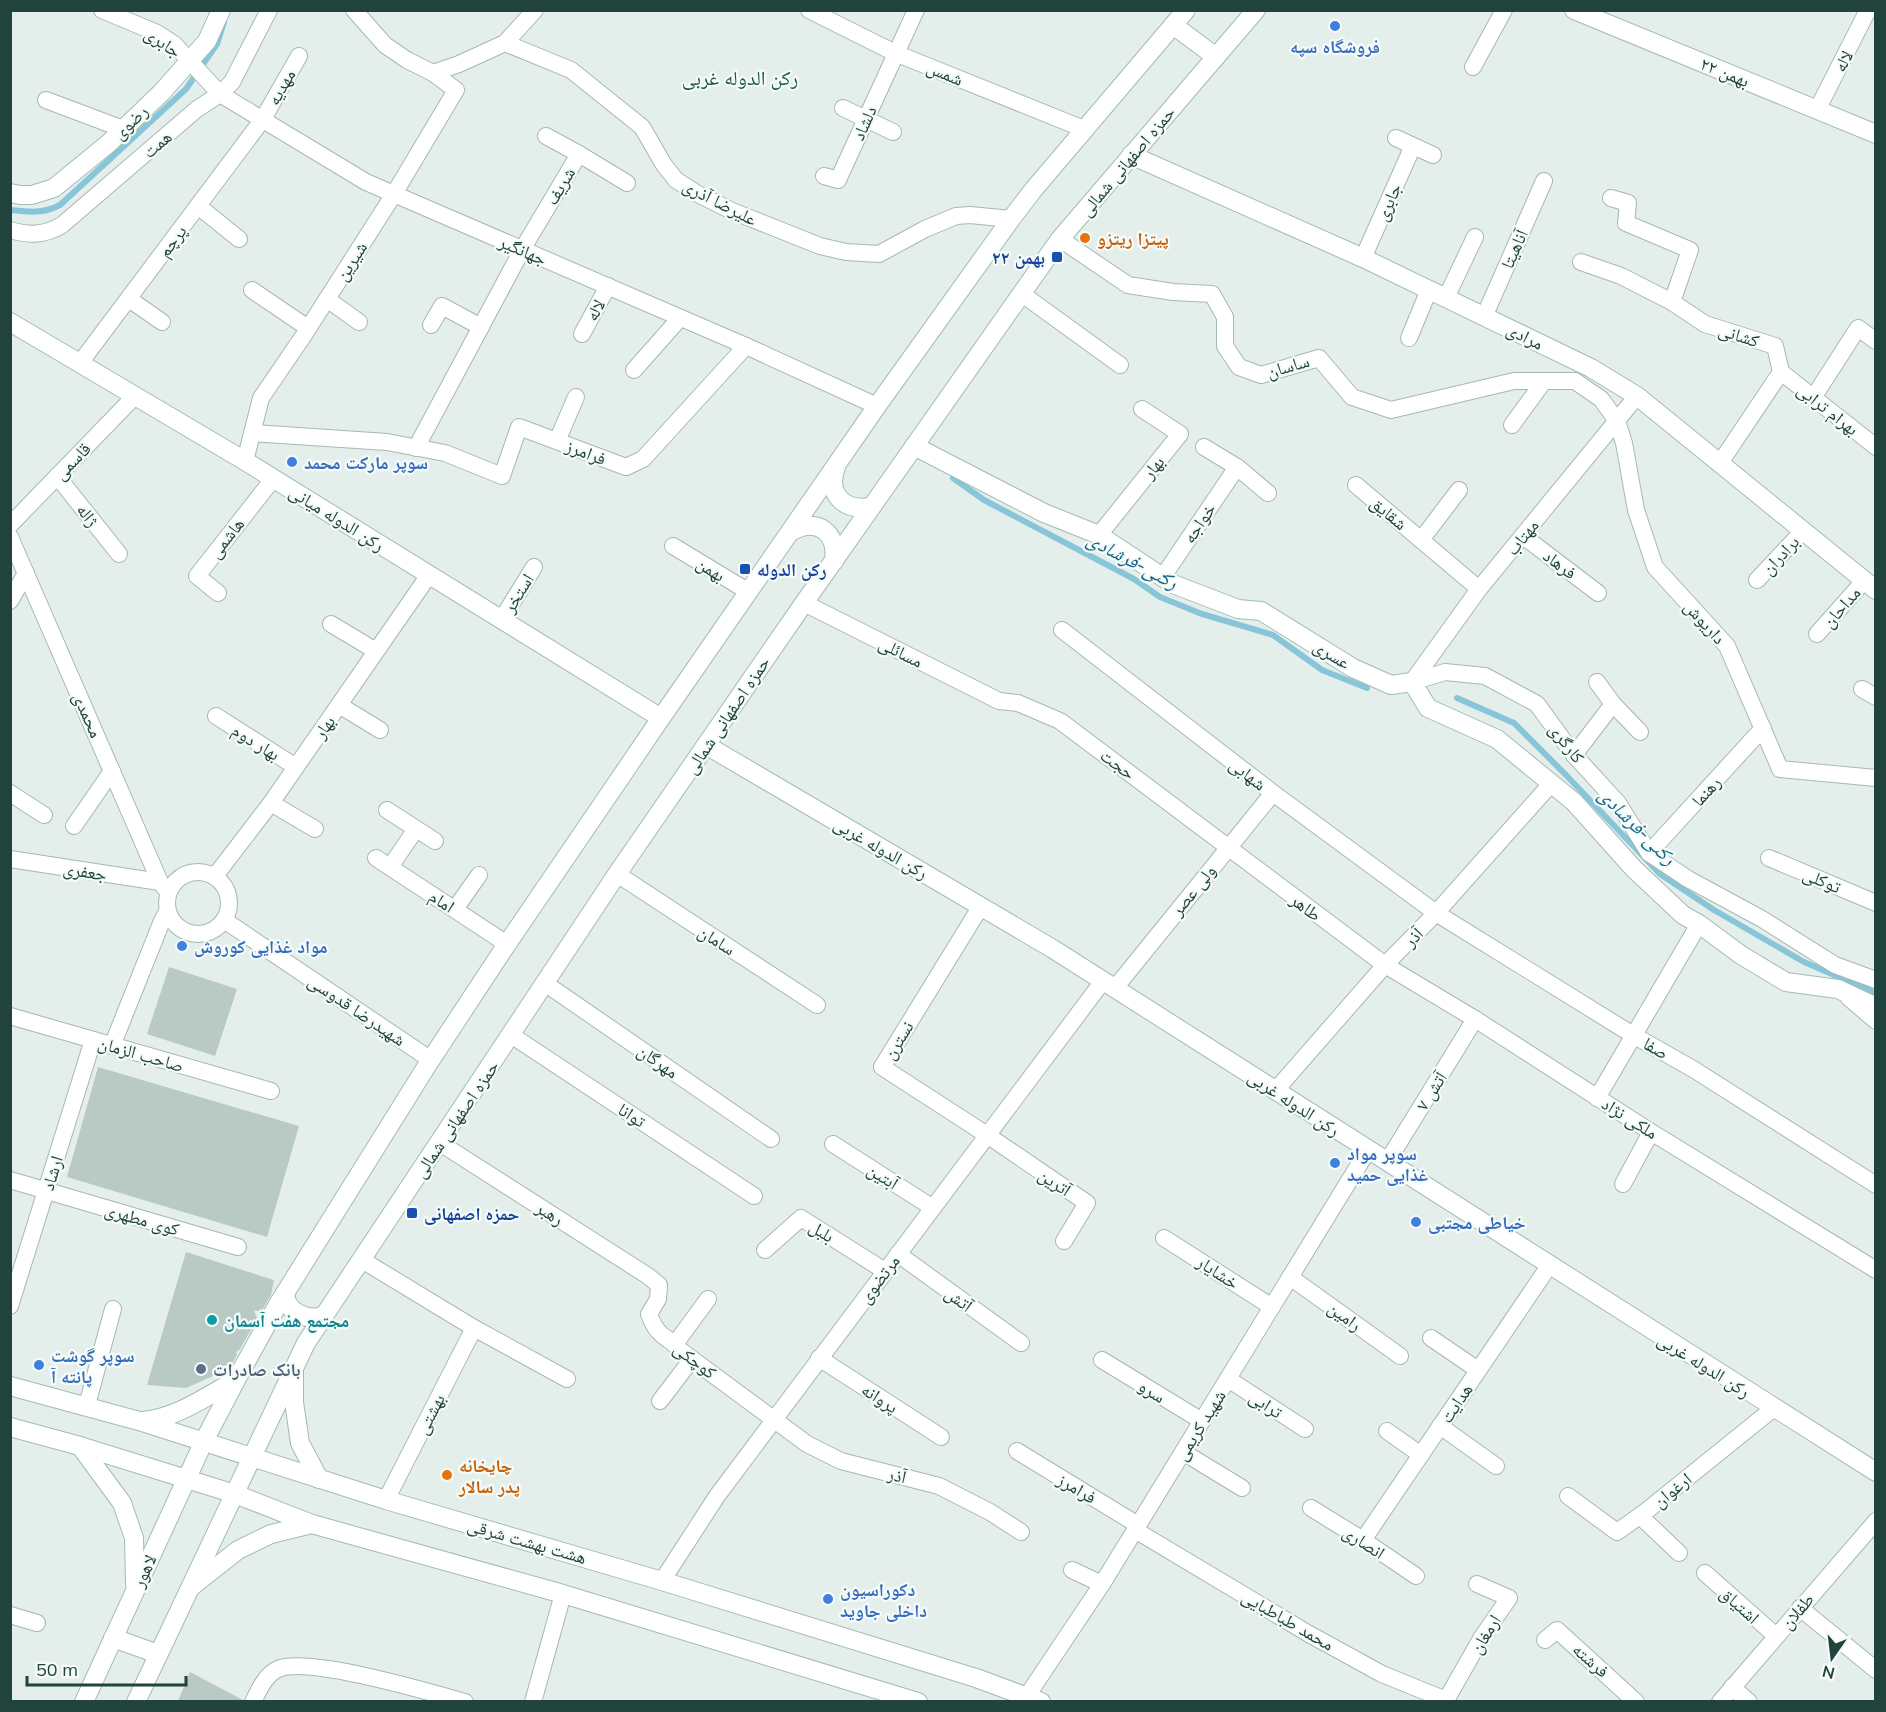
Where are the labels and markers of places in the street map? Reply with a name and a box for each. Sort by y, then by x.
marker: فروشگاه سپه [1328,19,1342,33]
place label: فروشگاه سپه [1290,35,1380,58]
place label: پیتزا ریتزو [1097,227,1169,250]
marker: پیتزا ریتزو [1078,231,1092,245]
place label: ۲۲ بهمن [992,246,1045,269]
marker: ۲۲ بهمن [1050,250,1064,264]
place label: سوپر مارکت محمد [304,451,428,474]
marker: سوپر مارکت محمد [285,455,299,469]
place label: رکن الدوله [757,558,827,581]
marker: رکن الدوله [738,562,752,576]
place label: مواد غذایی کوروش [194,935,327,958]
marker: مواد غذایی کوروش [175,939,189,953]
place label: سوپر مواد غذایی حمید [1347,1142,1428,1186]
marker: سوپر مواد غذایی حمید [1328,1156,1342,1170]
place label: حمزه اصفهانی [424,1202,520,1225]
marker: حمزه اصفهانی [405,1206,419,1220]
place label: خیاطی مجتبی [1428,1211,1526,1234]
marker: خیاطی مجتبی [1409,1215,1423,1229]
place label: مجتمع هفت آسمان [224,1309,349,1333]
marker: مجتمع هفت آسمان [205,1313,219,1327]
place label: سوپر گوشت پانته آ [50,1344,135,1388]
marker: سوپر گوشت پانته آ [32,1358,46,1372]
place label: بانک صادرات [213,1358,301,1381]
marker: بانک صادرات [194,1362,208,1376]
place label: چایخانه پدر سالار [458,1454,520,1498]
marker: چایخانه پدر سالار [440,1468,454,1482]
place label: دکوراسیون داخلی جاوید [840,1578,927,1622]
marker: دکوراسیون داخلی جاوید [821,1592,835,1606]

